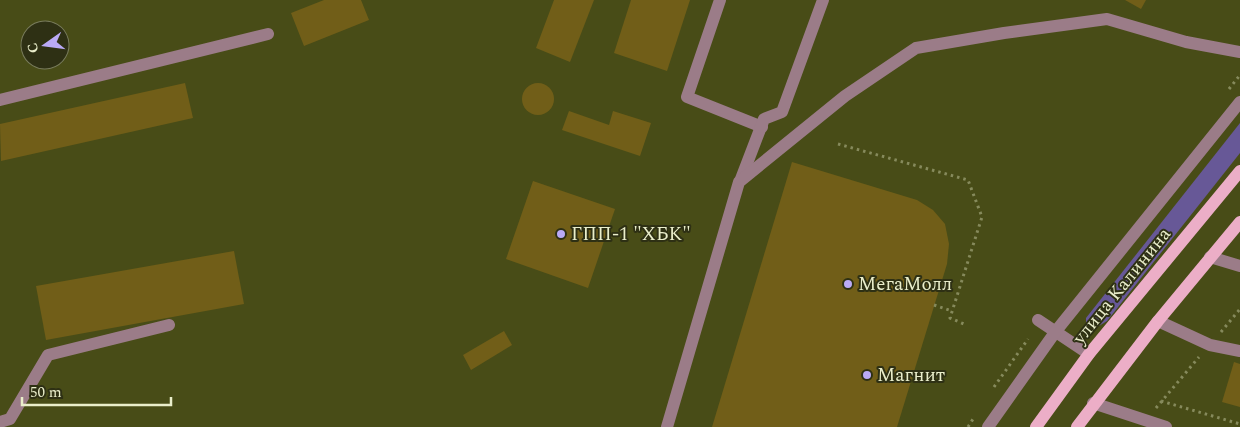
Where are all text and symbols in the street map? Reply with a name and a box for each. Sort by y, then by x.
north arrow [20,20,70,70]
text: С [21,41,44,55]
place label: ГПП-1 "ХБК" [571,220,691,249]
street label: улица Калинина [1065,221,1179,352]
marker: ГПП-1 "ХБК" [555,228,567,240]
place label: МегаМолл [858,270,952,299]
marker: МегаМолл [842,278,854,290]
place label: Магнит [877,361,945,390]
marker: Магнит [861,369,873,381]
scale bar [22,374,171,406]
text: 50 m [30,381,62,404]

